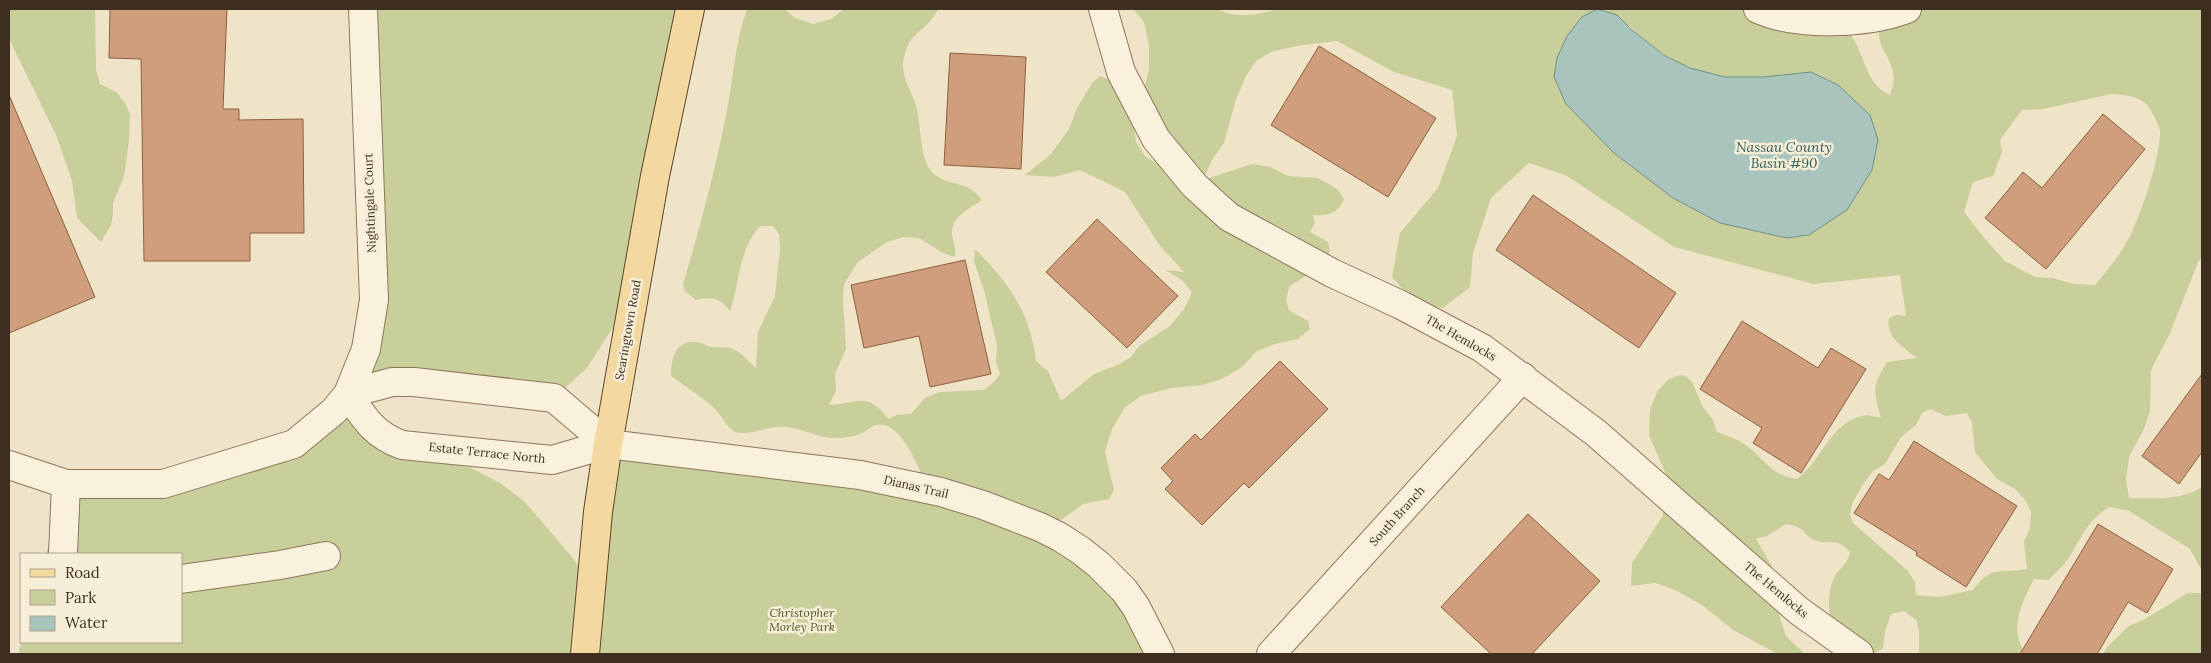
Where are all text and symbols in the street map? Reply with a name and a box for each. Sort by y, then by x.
water label: Nassau County Basin #90 [1736,138,1832,172]
street label: Nightingale Court [360,152,379,253]
street label: Searingtown Road [611,279,644,381]
street label: The Hemlocks [1423,311,1500,364]
street label: Estate Terrace North [428,439,546,466]
street label: Dianas Trail [882,472,950,501]
street label: South Branch [1366,483,1427,549]
legend [20,553,182,643]
street label: The Hemlocks [1741,558,1812,621]
text: Road [65,563,100,582]
text: Park [65,588,96,607]
park label: Christopher Morley Park [769,605,835,634]
text: Water [65,613,108,632]

